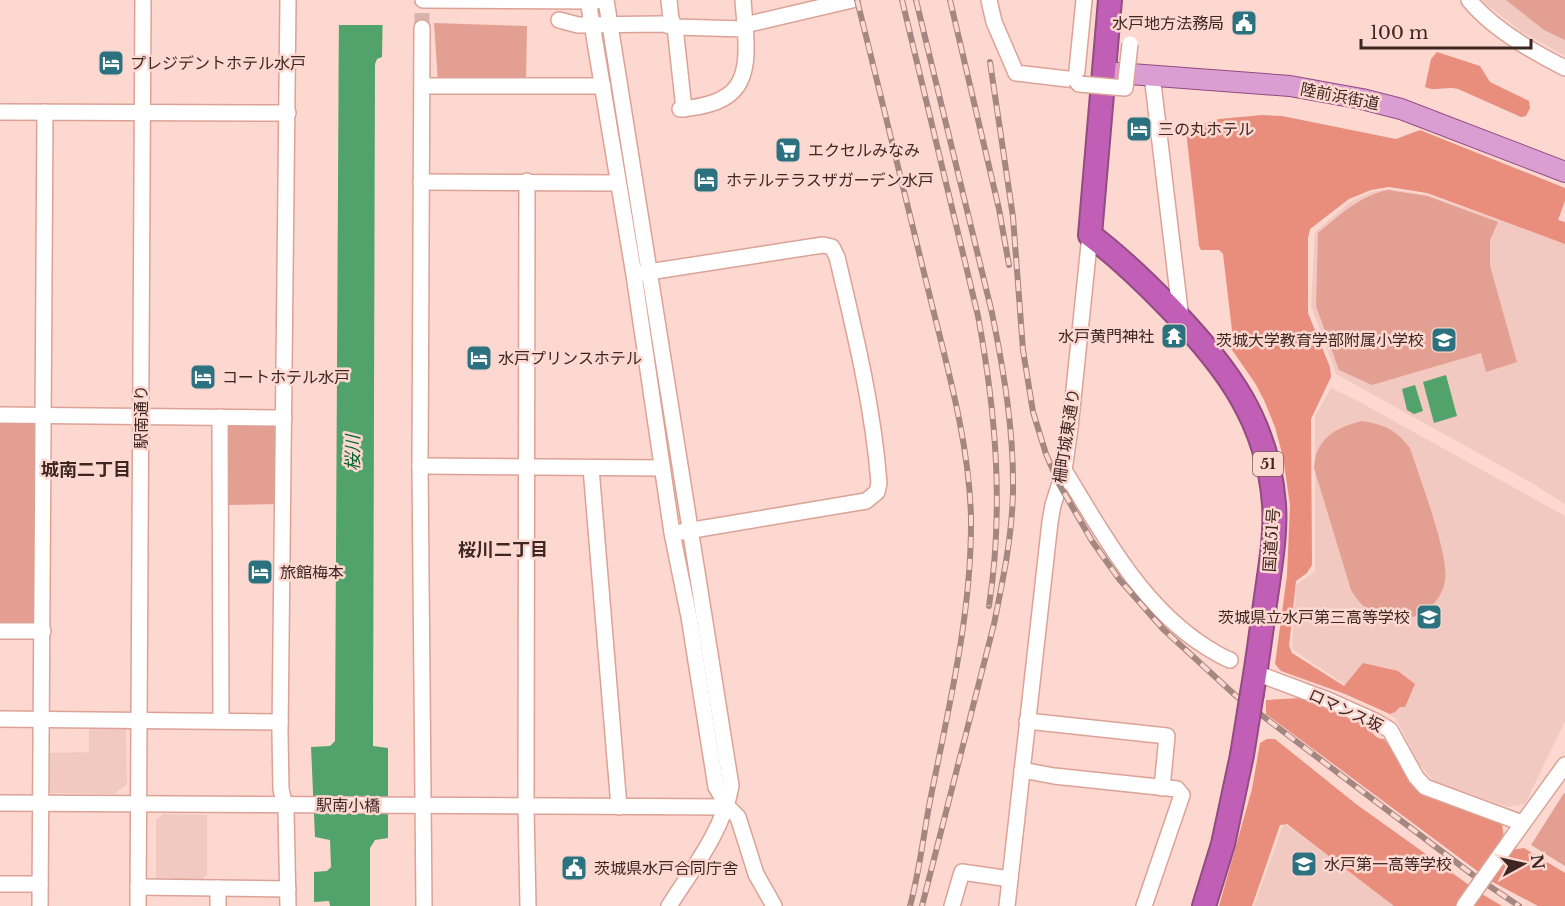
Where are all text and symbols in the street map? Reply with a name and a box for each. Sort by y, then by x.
public building icon: 水戸地方法務局 [1229,8,1259,38]
scale bar [1361,12,1530,50]
place label: 水戸地方法務局 [1112,13,1224,33]
text: 100 m [1370,22,1428,44]
hotel icon: プレジデントホテル水戸 [96,48,126,78]
place label: プレジデントホテル水戸 [130,53,306,73]
street label: 陸前浜街道 [1299,79,1381,113]
hotel icon: 三の丸ホテル [1124,114,1154,144]
place label: 三の丸ホテル [1158,119,1254,139]
supermarket icon: エクセルみなみ [773,135,803,165]
place label: エクセルみなみ [808,140,920,160]
hotel icon: ホテルテラスザガーデン水戸 [691,165,721,195]
place label: ホテルテラスザガーデン水戸 [726,170,934,190]
temple icon: 水戸黄門神社 [1159,321,1189,351]
school or university icon: 茨城大学教育学部附属小学校 [1429,325,1459,355]
place label: 水戸黄門神社 [1058,326,1154,346]
place label: 茨城大学教育学部附属小学校 [1216,330,1424,350]
hotel icon: 水戸プリンスホテル [464,343,494,373]
place label: 水戸プリンスホテル [498,348,642,368]
hotel icon: コートホテル水戸 [188,362,218,392]
place label: コートホテル水戸 [222,367,350,387]
street label: 駅南通り [131,385,151,449]
street label: 柵町城東通り [1049,387,1083,485]
water label: 桜川 [342,433,364,471]
road number: 51 [1253,452,1283,476]
district label: 城南二丁目 [41,459,131,481]
street label: 国道51号 [1259,507,1283,573]
district label: 桜川二丁目 [458,539,548,561]
hotel icon: 旅館梅本 [245,557,275,587]
place label: 旅館梅本 [280,562,344,582]
school or university icon: 茨城県立水戸第三高等学校 [1414,602,1444,632]
place label: 茨城県立水戸第三高等学校 [1218,607,1410,627]
street label: ロマンス坂 [1306,684,1386,736]
street label: 駅南小橋 [316,794,380,816]
north arrow [1493,834,1553,894]
school or university icon: 水戸第一高等学校 [1289,849,1319,879]
public building icon: 茨城県水戸合同庁舎 [559,853,589,883]
text: N [1527,853,1549,871]
place label: 水戸第一高等学校 [1324,854,1452,874]
place label: 茨城県水戸合同庁舎 [594,858,738,878]

